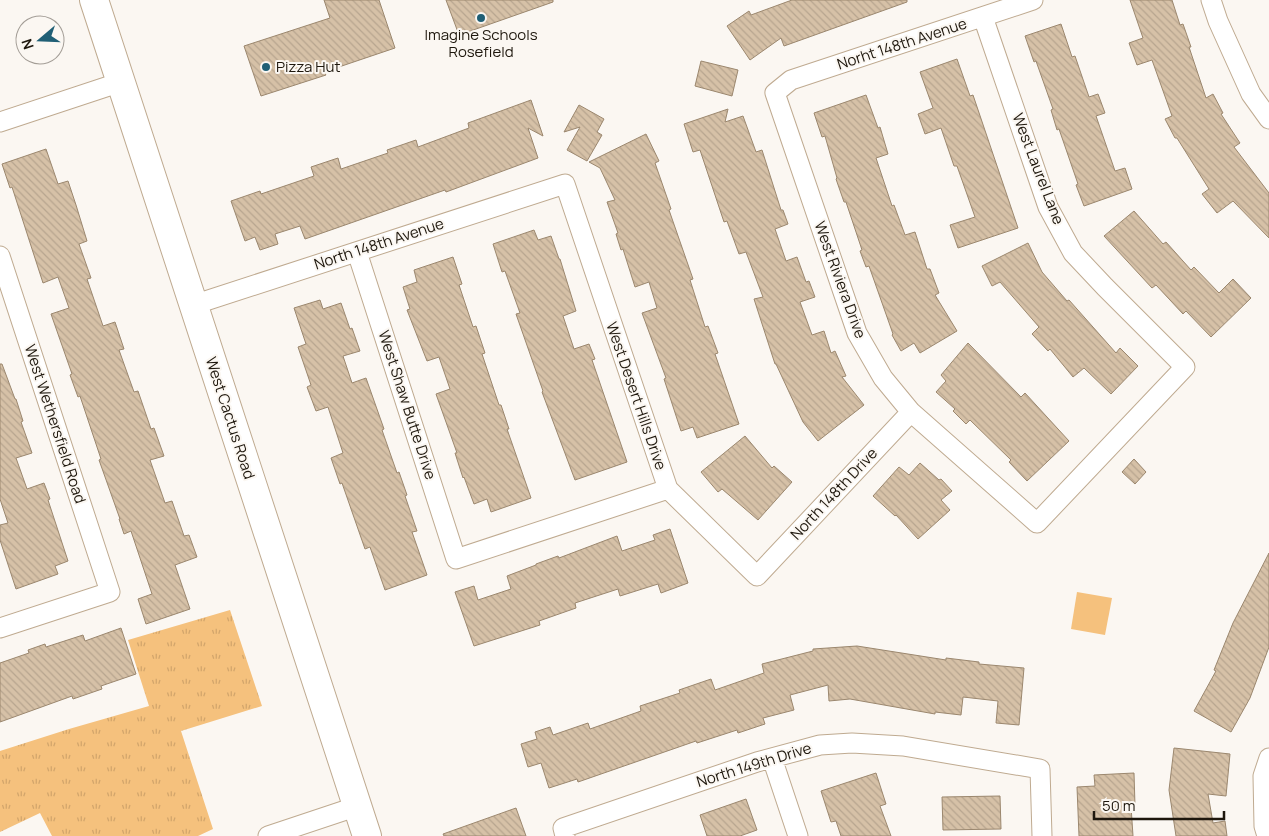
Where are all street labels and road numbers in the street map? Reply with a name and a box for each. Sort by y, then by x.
street label: Norht 148th Avenue [834,13,970,74]
street label: West Laurel Lane [1008,110,1069,228]
street label: North 148th Avenue [311,213,447,274]
street label: West Riviera Drive [810,218,871,341]
street label: West Desert Hills Drive [601,319,672,473]
street label: West Shaw Butte Drive [373,328,442,482]
street label: West Wethersfield Road [20,342,91,506]
street label: West Cactus Road [201,354,260,482]
street label: North 148th Drive [785,443,882,544]
street label: North 149th Drive [694,737,814,792]

